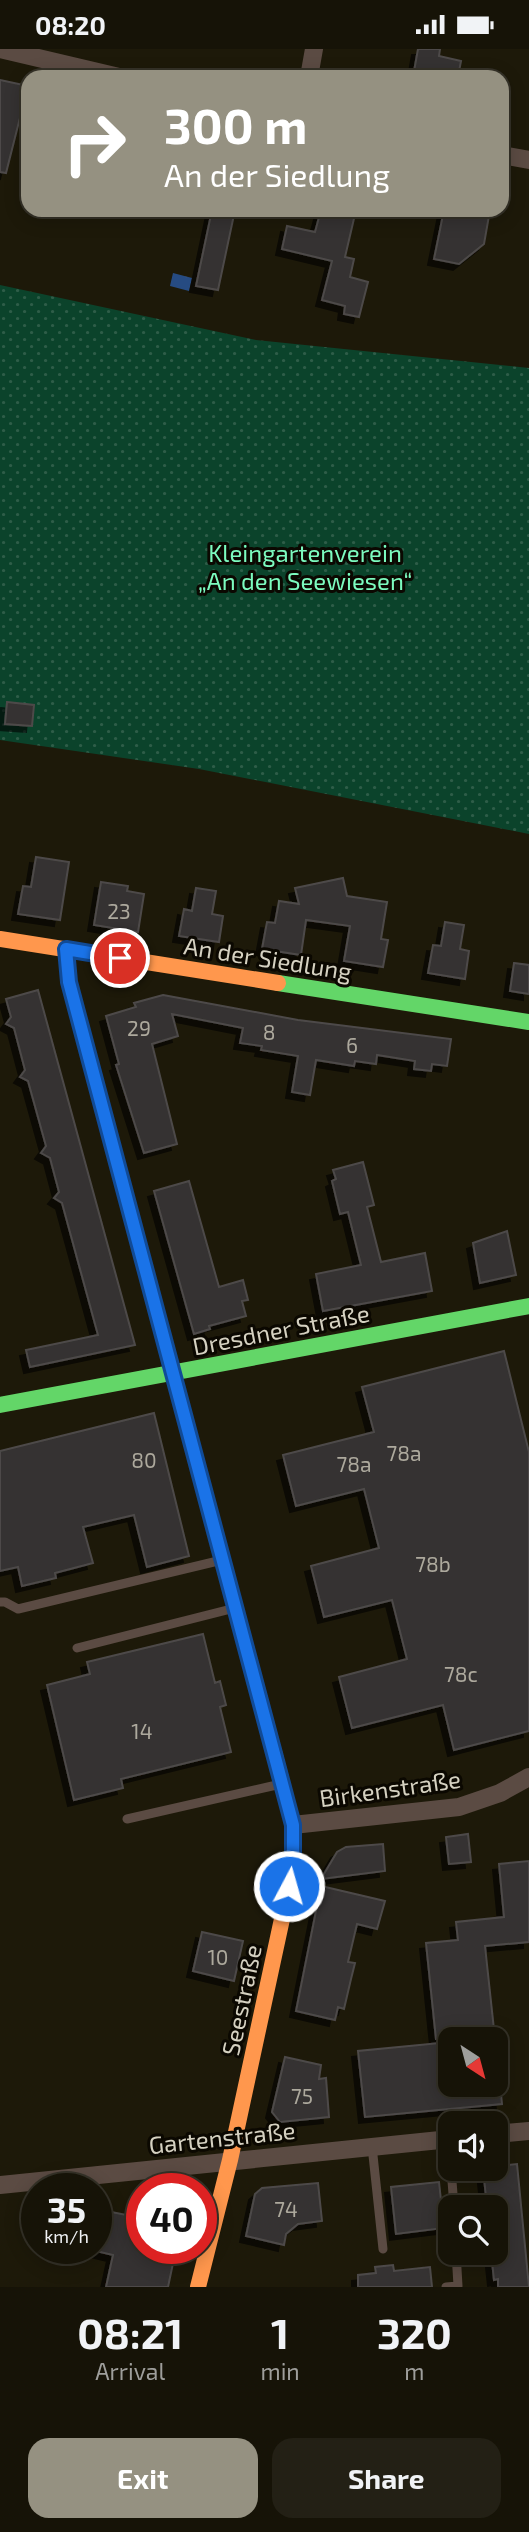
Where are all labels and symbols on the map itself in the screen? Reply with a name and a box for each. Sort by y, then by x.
park label: Kleingartenverein „An den Seewiesen“ [198,538,412,595]
house number: 23 [107,898,131,923]
pin [90,928,150,988]
street label: An der Siedlung [182,930,354,986]
house number: 29 [127,1015,151,1040]
house number: 8 [263,1019,275,1044]
house number: 6 [346,1032,358,1057]
street label: Dresdner Straße [190,1298,372,1360]
house number: 78a [386,1440,422,1465]
house number: 80 [131,1447,157,1472]
house number: 78a [336,1451,372,1476]
house number: 78b [415,1551,451,1576]
house number: 78c [444,1661,478,1686]
house number: 14 [131,1718,153,1743]
street label: Birkenstraße [317,1764,463,1812]
position arrow [252,1849,326,1923]
street label: Seestraße [215,1942,267,2058]
house number: 10 [207,1944,229,1969]
north arrow [438,2027,508,2097]
house number: 75 [291,2083,313,2108]
street label: Gartenstraße [147,2115,297,2159]
speed limit sign: 40 [126,2173,217,2264]
house number: 74 [274,2196,298,2221]

